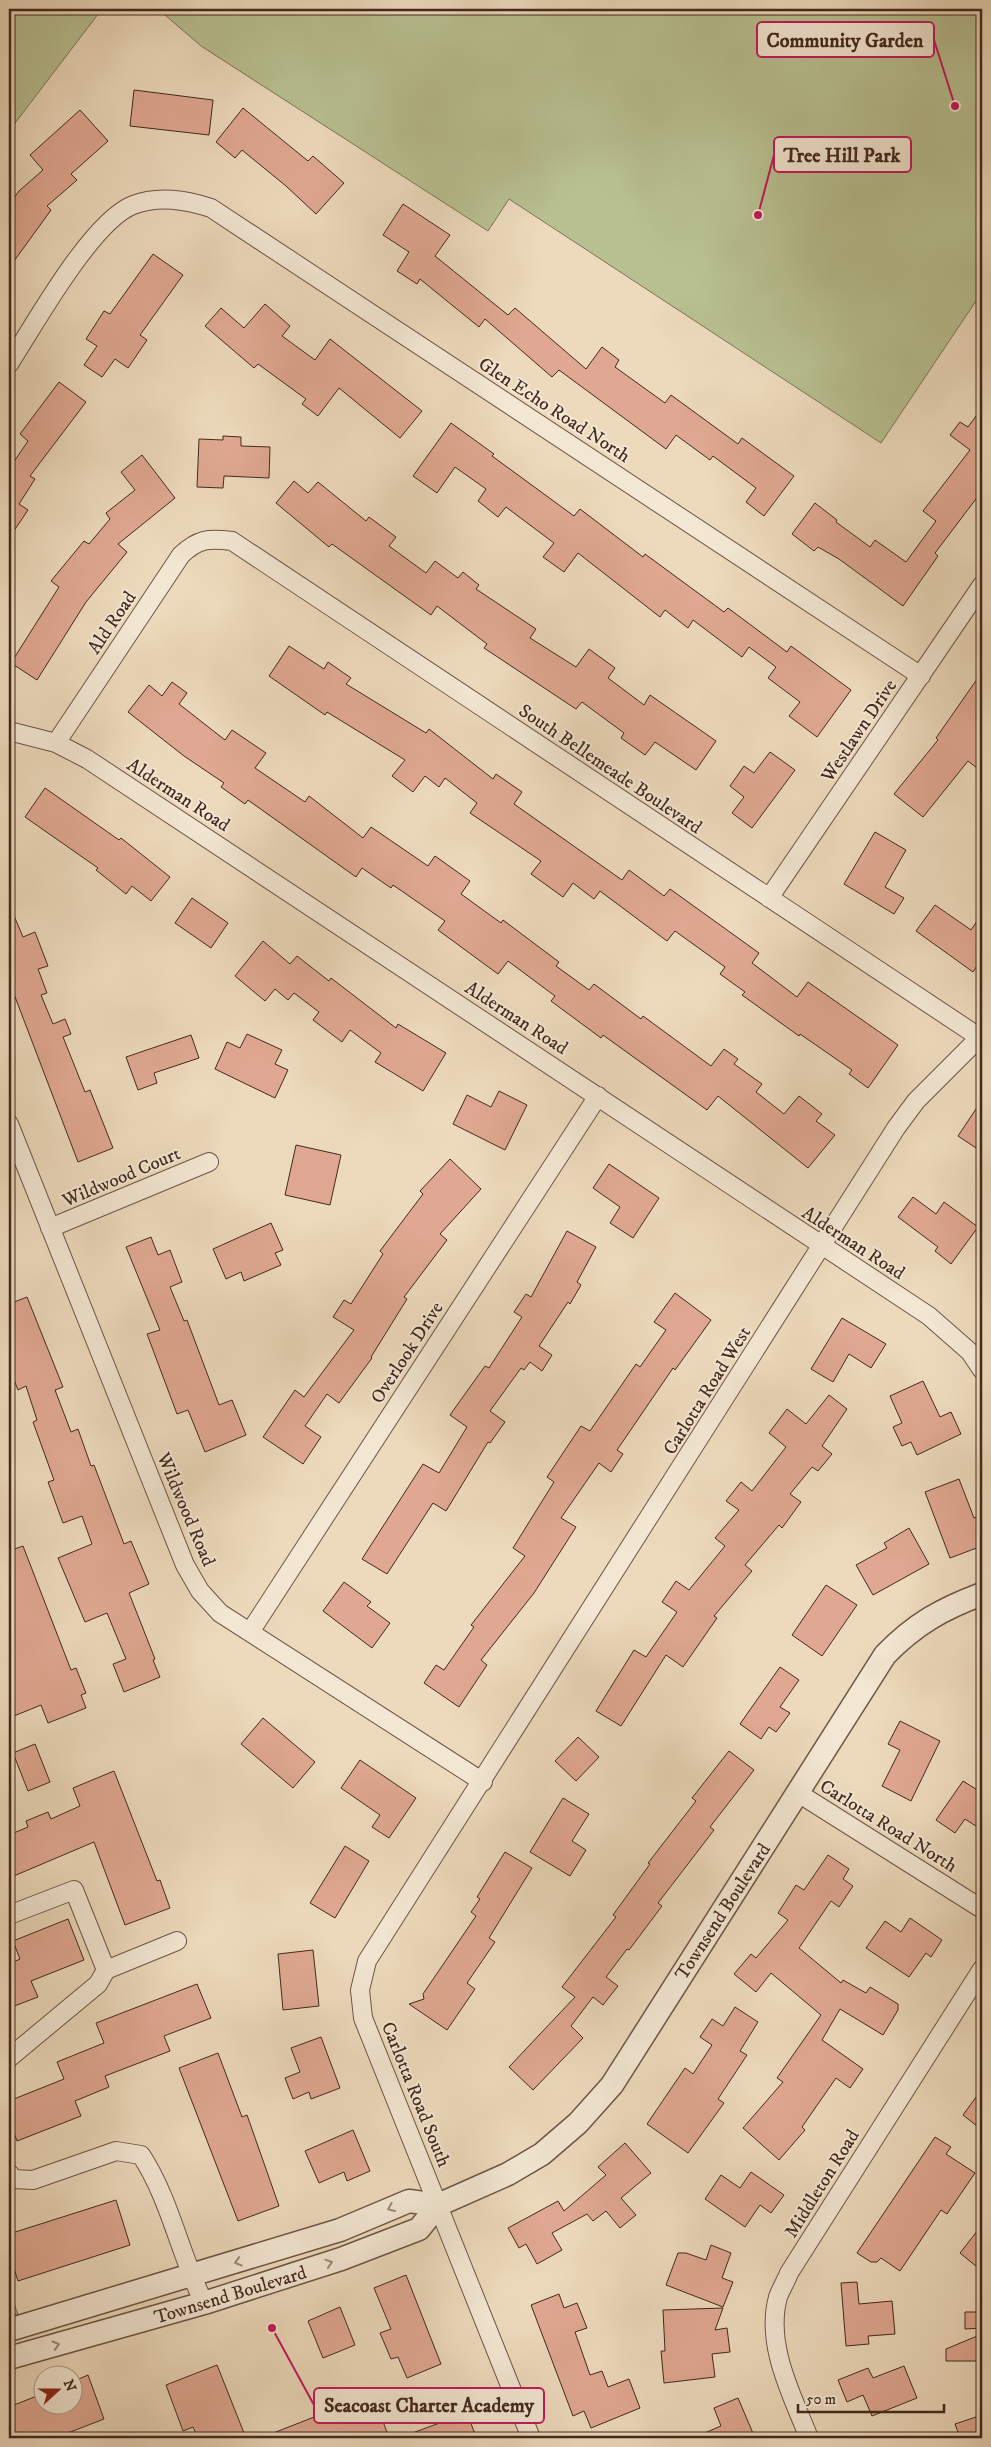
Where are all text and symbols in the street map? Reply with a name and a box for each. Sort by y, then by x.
callout: Community Garden [757,22,934,57]
text: Community Garden [767,29,924,54]
callout: Tree Hill Park [774,137,911,172]
text: Tree Hill Park [782,144,902,169]
street label: Glen Echo Road North [474,353,635,468]
street label: Ald Road [83,587,142,659]
street label: Westlawn Drive [816,675,902,787]
street label: South Bellemeade Boulevard [514,699,707,839]
street label: Alderman Road [122,754,234,837]
street label: Alderman Road [460,977,572,1060]
street label: Wildwood Court [58,1142,184,1213]
street label: Alderman Road [797,1202,909,1285]
street label: Overlook Drive [366,1298,449,1408]
street label: Carlotta Road West [659,1322,756,1459]
street label: Wildwood Road [151,1449,220,1570]
street label: Carlotta Road North [815,1775,961,1878]
street label: Townsend Boulevard [671,1839,776,1984]
street label: Carlotta Road South [376,2019,455,2171]
street label: Middleton Road [780,2125,865,2242]
one-way arrow [387,2202,396,2213]
one-way arrow [234,2256,243,2266]
one-way arrow [324,2259,332,2269]
street label: Townsend Boulevard [151,2261,310,2330]
one-way arrow [51,2340,60,2351]
north arrow [32,2364,82,2414]
text: N [59,2377,80,2395]
scale bar [798,2382,945,2414]
callout: Seacoast Charter Academy [314,2388,544,2423]
text: 50 m [806,2390,836,2409]
text: Seacoast Charter Academy [324,2394,535,2419]

